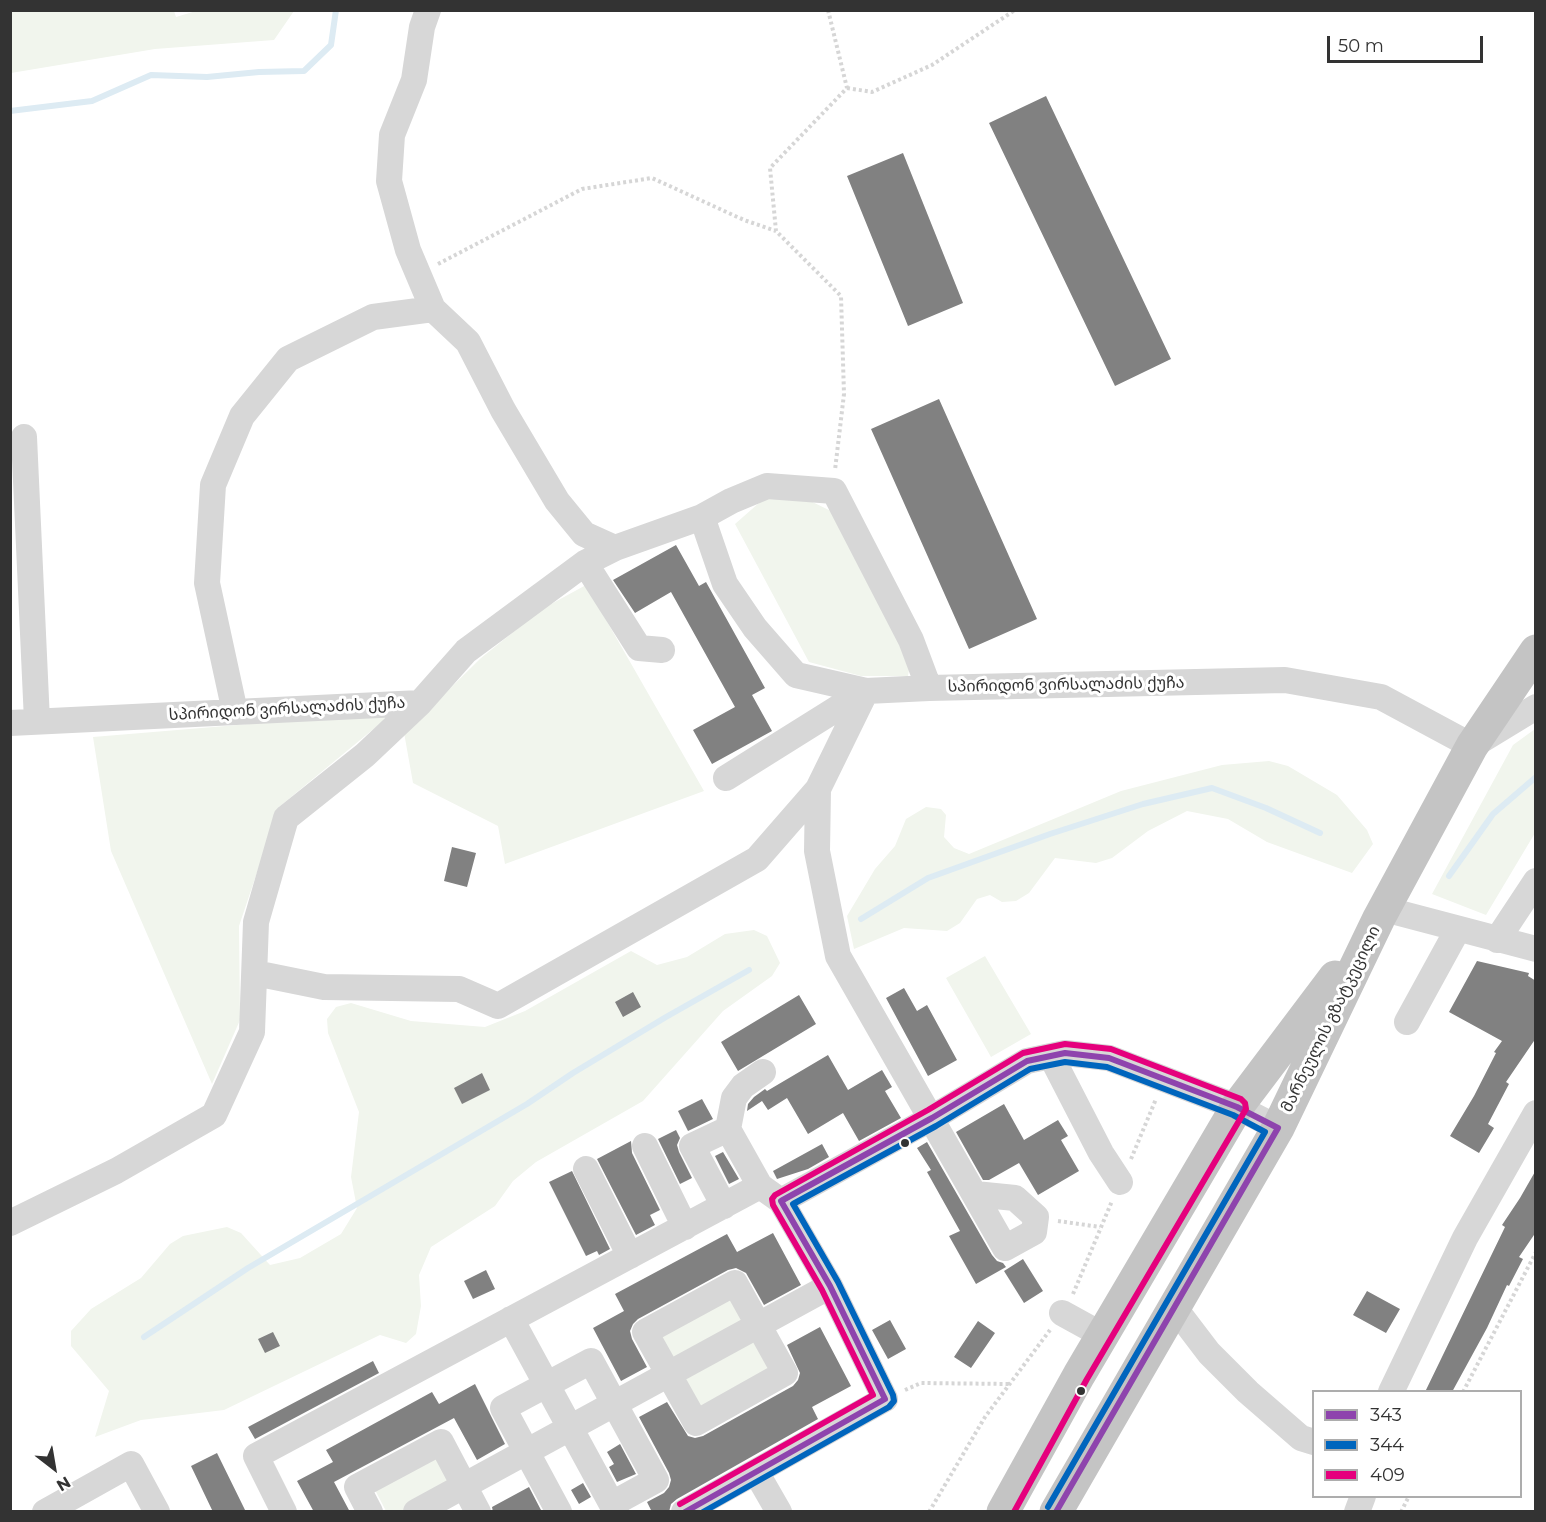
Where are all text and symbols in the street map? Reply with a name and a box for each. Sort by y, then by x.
scale bar [1330,24,1486,62]
text: 50 m [1338,35,1384,57]
street label: სპირიდონ ვირსალაძის ქუჩა [947,673,1185,697]
street label: სპირიდონ ვირსალაძის ქუჩა [168,693,406,725]
street label: მარნეულის გზატკეცილი [1277,923,1385,1115]
unlabelled marker [899,1137,911,1149]
unlabelled marker [1075,1385,1087,1397]
legend [1312,1390,1522,1498]
text: 343 [1370,1404,1402,1426]
text: 344 [1370,1434,1404,1456]
north arrow [24,1438,84,1498]
text: 409 [1370,1464,1405,1486]
text: N [53,1472,74,1495]

